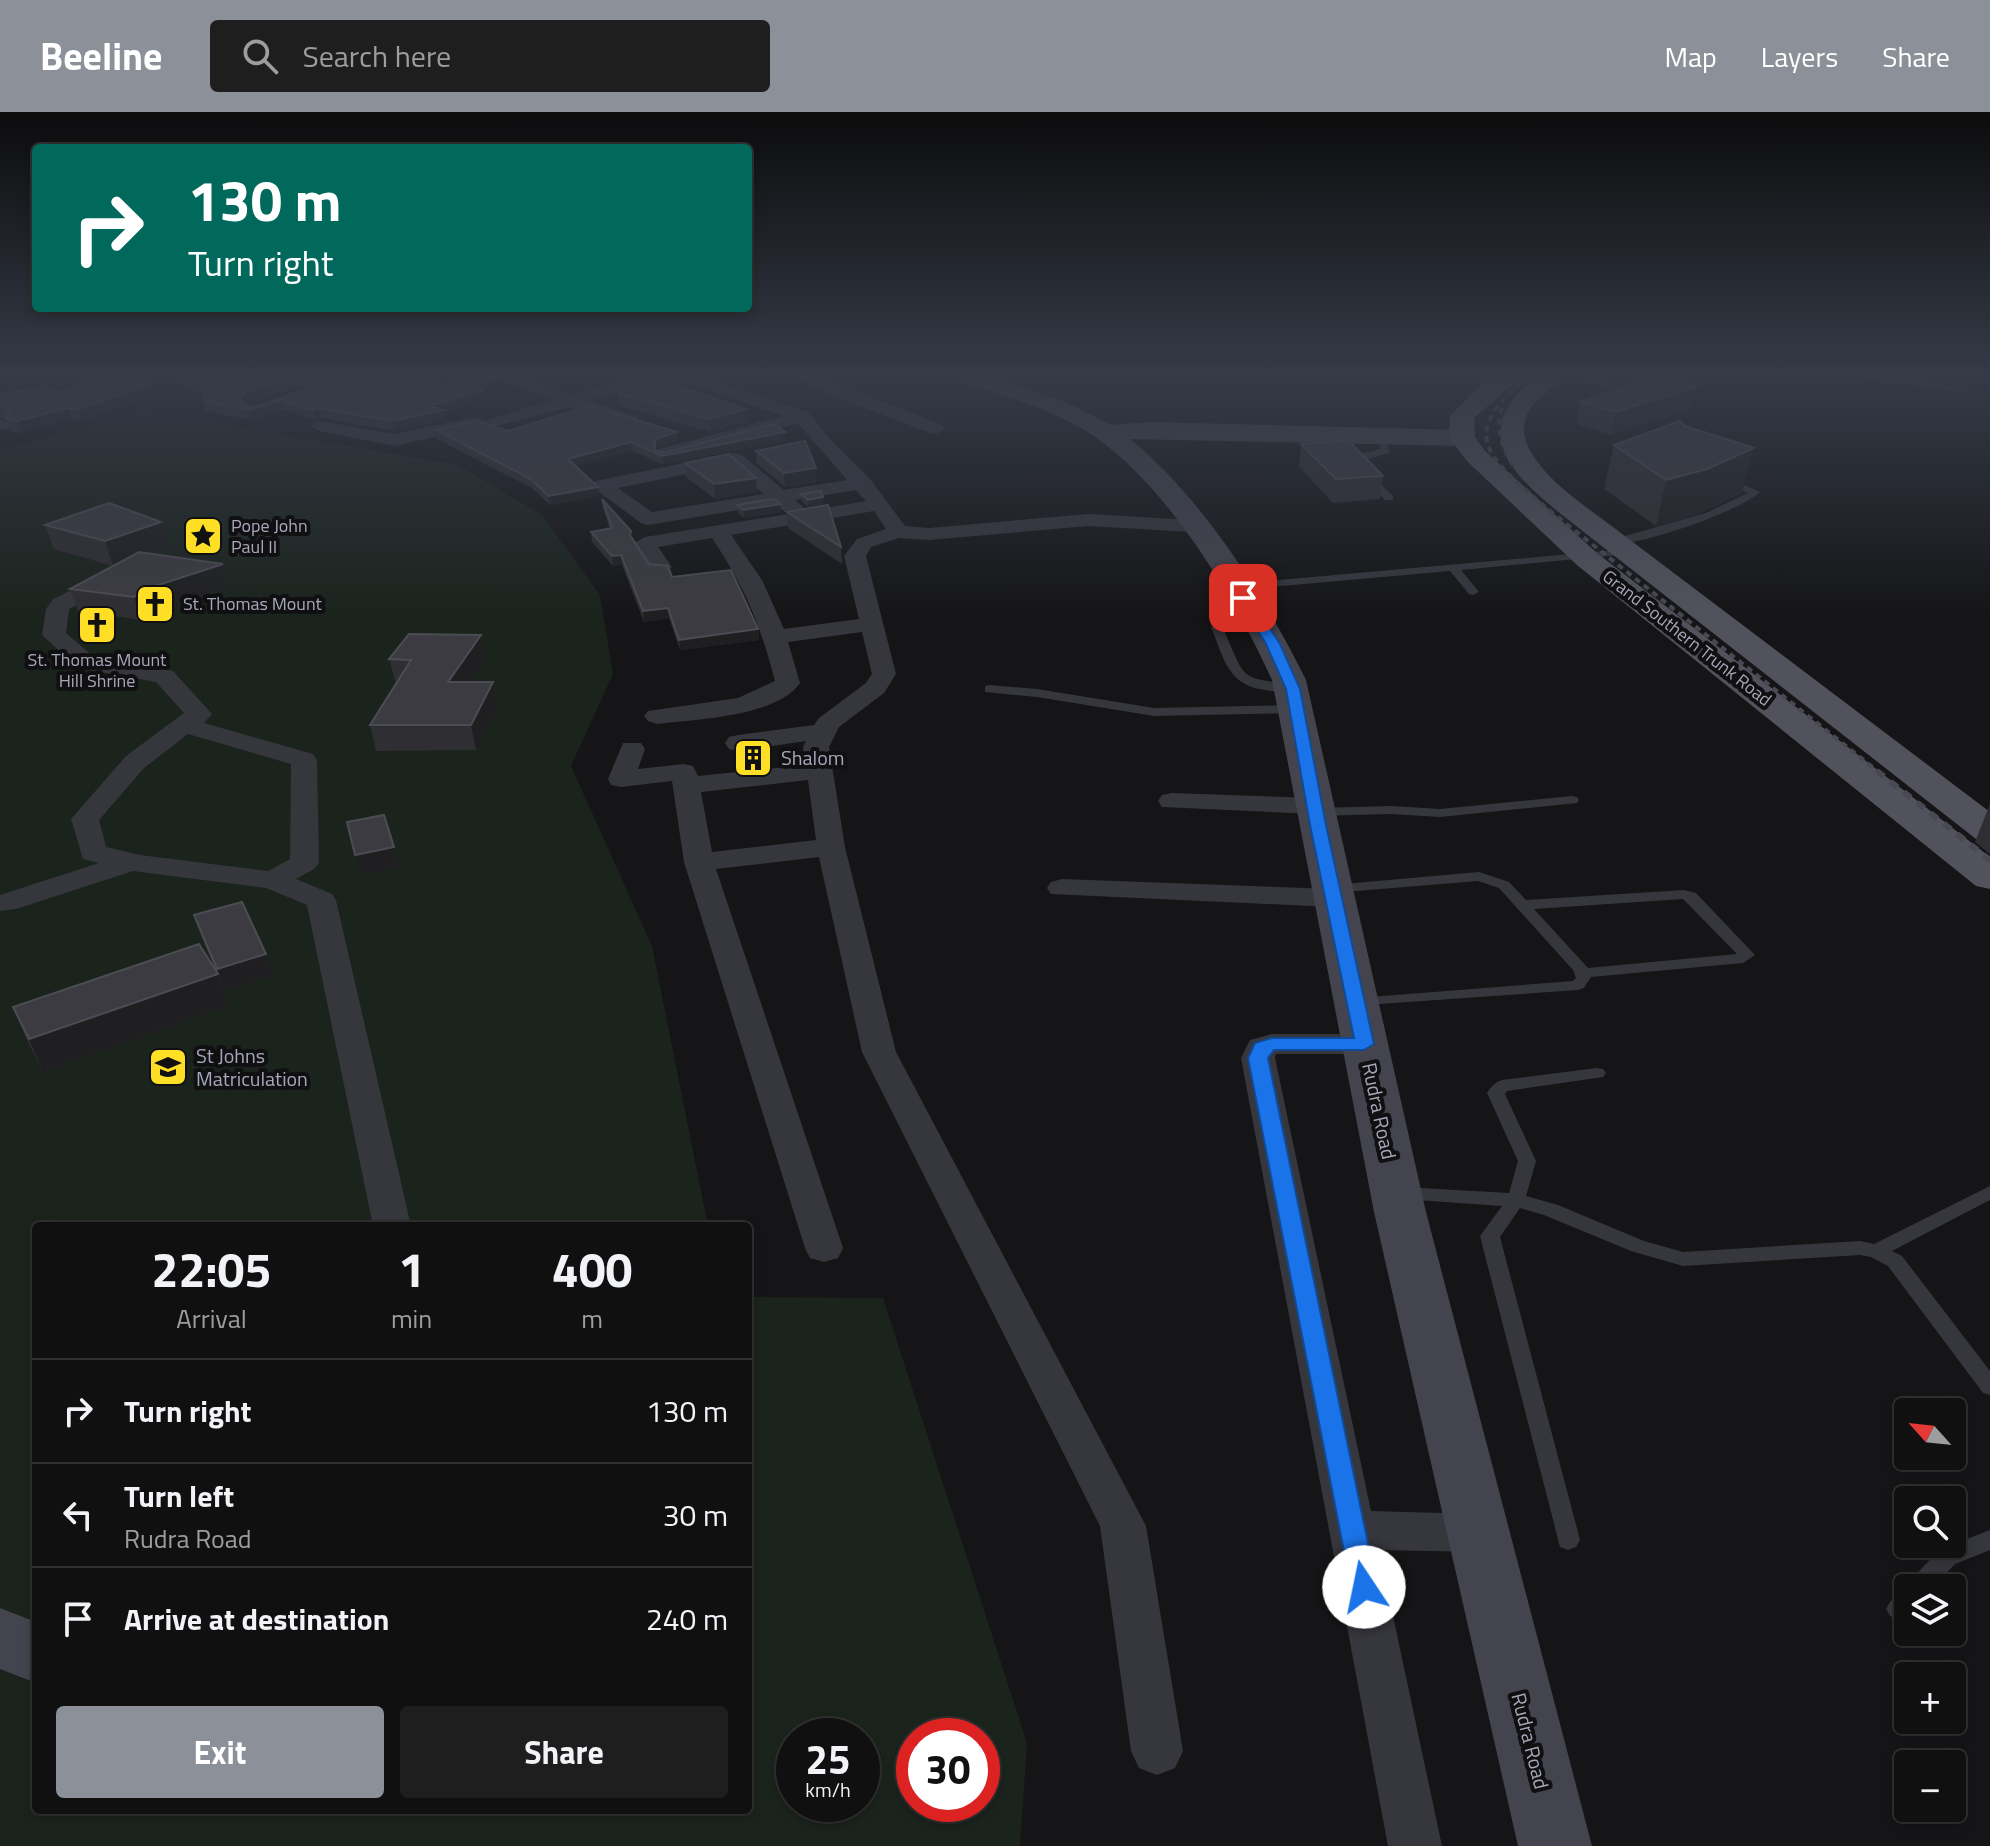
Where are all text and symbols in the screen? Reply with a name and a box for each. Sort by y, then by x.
search box [210,20,770,92]
text: Beeline [40,27,162,85]
text: Search here [302,33,451,79]
icon: search [238,34,282,78]
text: Map [1664,35,1717,78]
text: Layers [1761,35,1838,78]
text: Share [1882,35,1950,78]
text: 130 m [188,158,341,243]
icon: right [56,176,160,280]
text: Turn right [188,235,333,290]
place label: Pope John Paul II [231,512,308,560]
place icon: Pope John Paul II [182,515,224,557]
street label: Grand Southern Trunk Road [1597,563,1778,712]
pin [1209,564,1277,632]
icon: arrive [1221,576,1265,620]
church icon: St. Thomas Mount [134,583,176,625]
place label: St. Thomas Mount [183,590,322,617]
church icon: St. Thomas Mount Hill Shrine [76,604,118,646]
place label: St. Thomas Mount Hill Shrine [28,646,167,694]
building icon: Shalom [732,737,774,779]
place label: Shalom [781,742,845,773]
place label: St Johns Matriculation [196,1040,308,1094]
school or university icon: St Johns Matriculation [147,1046,189,1088]
street label: Rudra Road [1354,1060,1405,1162]
text: 22:05 [152,1233,271,1306]
text: 1 [398,1233,425,1306]
text: 400 [552,1233,632,1306]
text: Arrival [176,1299,247,1338]
text: min [391,1299,432,1338]
text: m [581,1299,603,1338]
text: Turn right [124,1388,252,1434]
text: 130 m [646,1388,728,1434]
icon: right [56,1389,100,1433]
north arrow [1894,1398,1966,1470]
map controls [1894,1398,1966,1822]
text: Turn left [124,1473,234,1519]
button: search [1894,1486,1966,1558]
text: 30 m [663,1492,728,1538]
icon: left [56,1493,100,1537]
text: Rudra Road [124,1519,252,1558]
position arrow [1322,1545,1406,1629]
button: layers [1894,1574,1966,1646]
text: Arrive at destination [124,1596,389,1642]
text: 240 m [646,1596,728,1642]
icon: arrive [56,1597,100,1641]
button: + [1894,1662,1966,1734]
street label: Rudra Road [1504,1690,1557,1792]
button: Exit [56,1706,384,1798]
button: Share [400,1706,728,1798]
speed limit sign: 30 [896,1718,1000,1822]
text: 25 [806,1729,850,1790]
button: − [1894,1750,1966,1822]
text: km/h [805,1774,851,1805]

